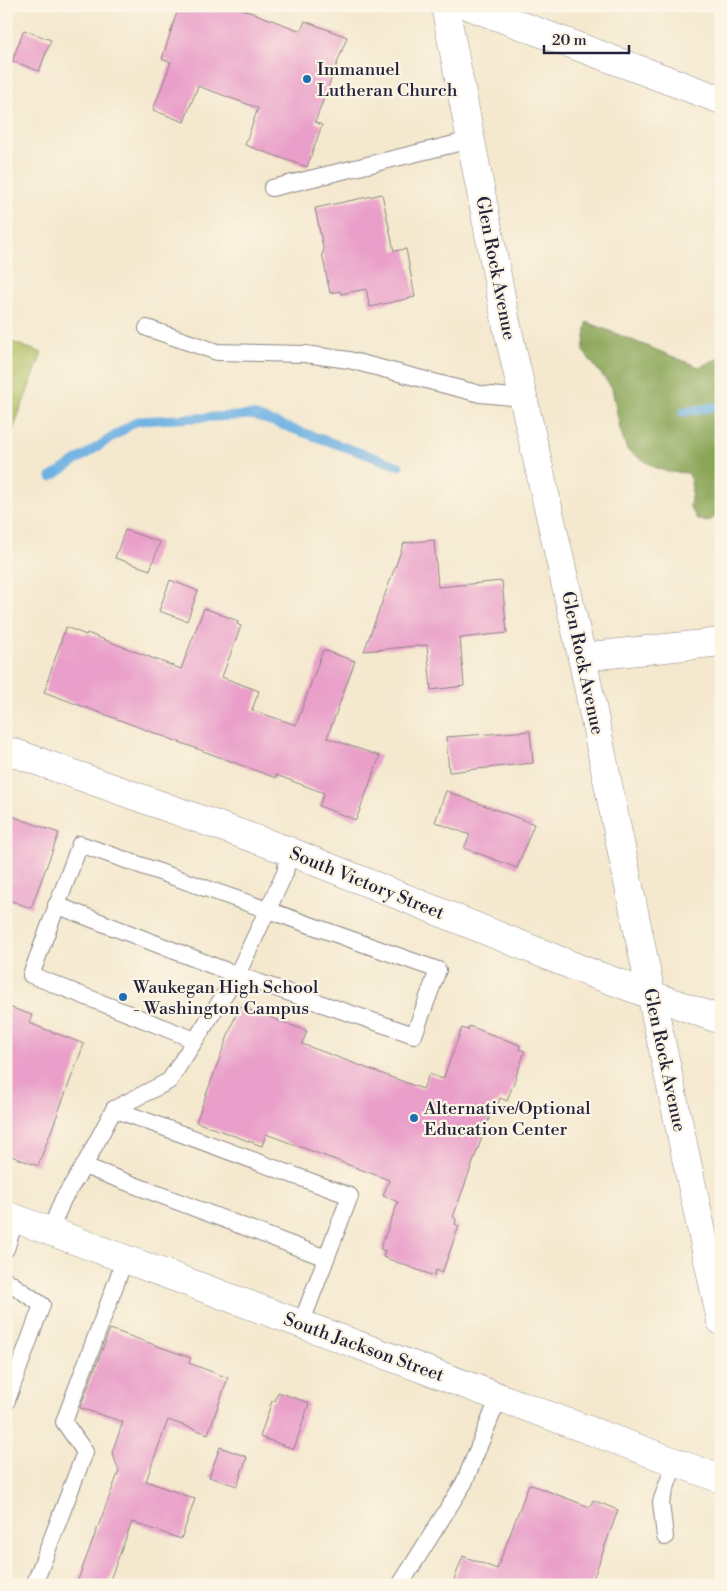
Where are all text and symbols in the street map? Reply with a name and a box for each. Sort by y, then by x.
scale bar [544,22,630,54]
text: 20 m [552,31,587,50]
place label: Immanuel Lutheran Church [317,58,458,102]
marker: Immanuel Lutheran Church [301,73,313,85]
street label: Glen Rock Avenue [470,194,521,342]
street label: Glen Rock Avenue [556,589,609,737]
street label: South Victory Street [286,842,448,925]
place label: Waukegan High School - Washington Campus [132,976,319,1020]
street label: Glen Rock Avenue [638,986,691,1134]
marker: Waukegan High School - Washington Campus [117,991,129,1003]
place label: Alternative/Optional Education Center [423,1097,591,1141]
marker: Alternative/Optional Education Center [408,1112,420,1124]
street label: South Jackson Street [280,1308,448,1387]

